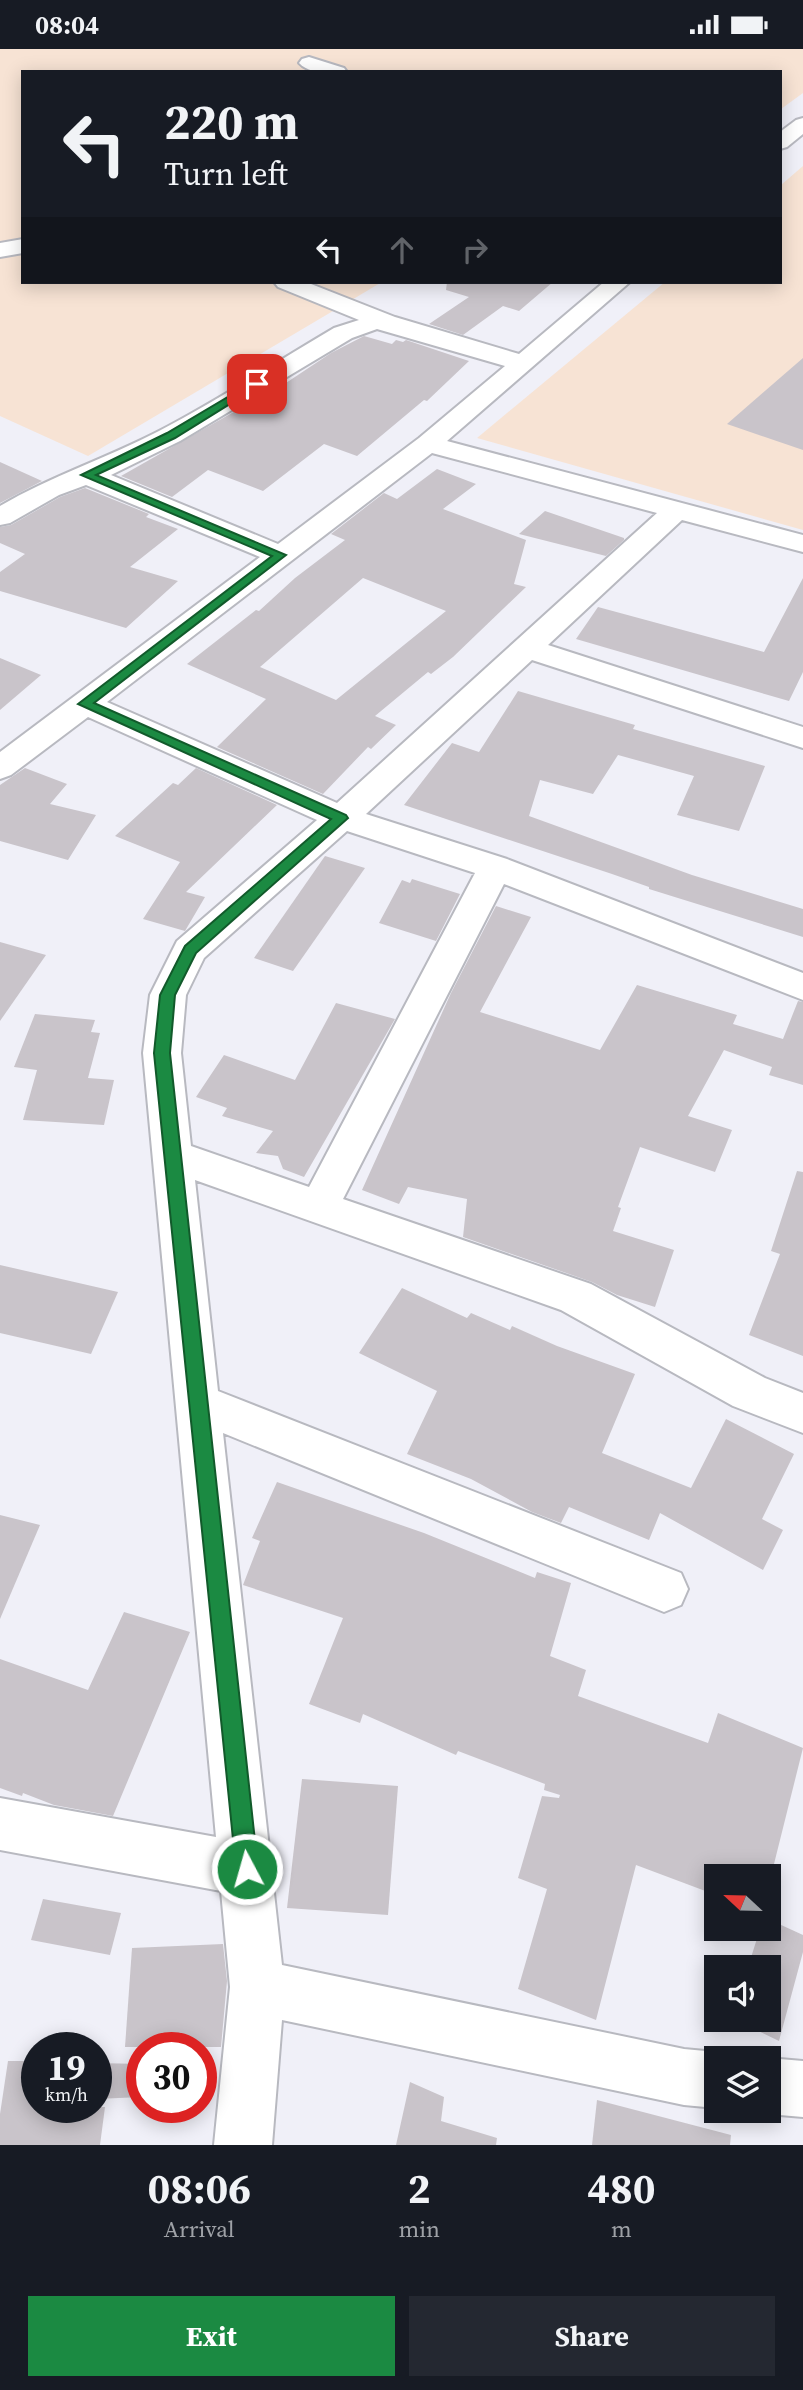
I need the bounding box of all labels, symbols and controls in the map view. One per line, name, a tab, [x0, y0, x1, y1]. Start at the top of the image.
text: 08:04	[35, 7, 99, 43]
text: 220 m	[164, 88, 299, 155]
icon: left	[49, 98, 140, 189]
text: Turn left	[164, 152, 288, 196]
icon: left	[310, 231, 348, 269]
icon: ahead	[383, 231, 421, 269]
icon: right	[456, 231, 494, 269]
pin	[227, 354, 287, 414]
icon: arrive	[238, 365, 276, 403]
position arrow	[210, 1832, 284, 1906]
north arrow	[704, 1864, 780, 1941]
map controls	[704, 1864, 781, 2123]
button: sound	[704, 1955, 781, 2032]
speed limit sign: 30	[126, 2032, 217, 2123]
text: 19	[48, 2044, 85, 2092]
button: layers	[704, 2046, 781, 2123]
text: km/h	[45, 2082, 88, 2107]
text: 08:06	[147, 2159, 251, 2217]
text: 2	[408, 2159, 431, 2217]
text: 480	[587, 2159, 656, 2217]
text: Arrival	[164, 2213, 235, 2245]
text: min	[398, 2213, 440, 2245]
text: m	[611, 2213, 632, 2245]
button: Exit	[28, 2296, 395, 2376]
button: Share	[409, 2296, 775, 2376]

